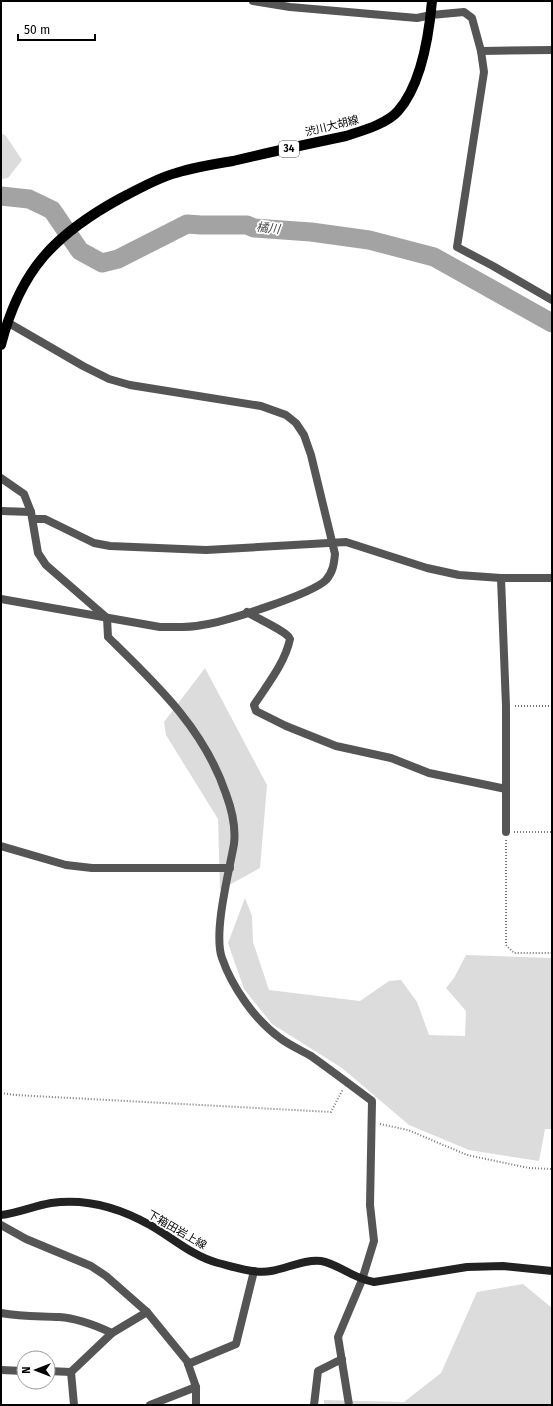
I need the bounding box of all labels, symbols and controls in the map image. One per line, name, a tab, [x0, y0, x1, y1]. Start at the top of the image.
scale bar	[18, 16, 95, 42]
text: 50 m	[24, 23, 50, 37]
street label: 渋川大胡線	[304, 113, 360, 139]
road number: 34	[279, 141, 299, 157]
water label: 橘川	[255, 220, 283, 236]
street label: 下箱田岩上線	[145, 1208, 209, 1252]
north arrow	[16, 1350, 56, 1390]
text: N	[20, 1366, 33, 1374]

